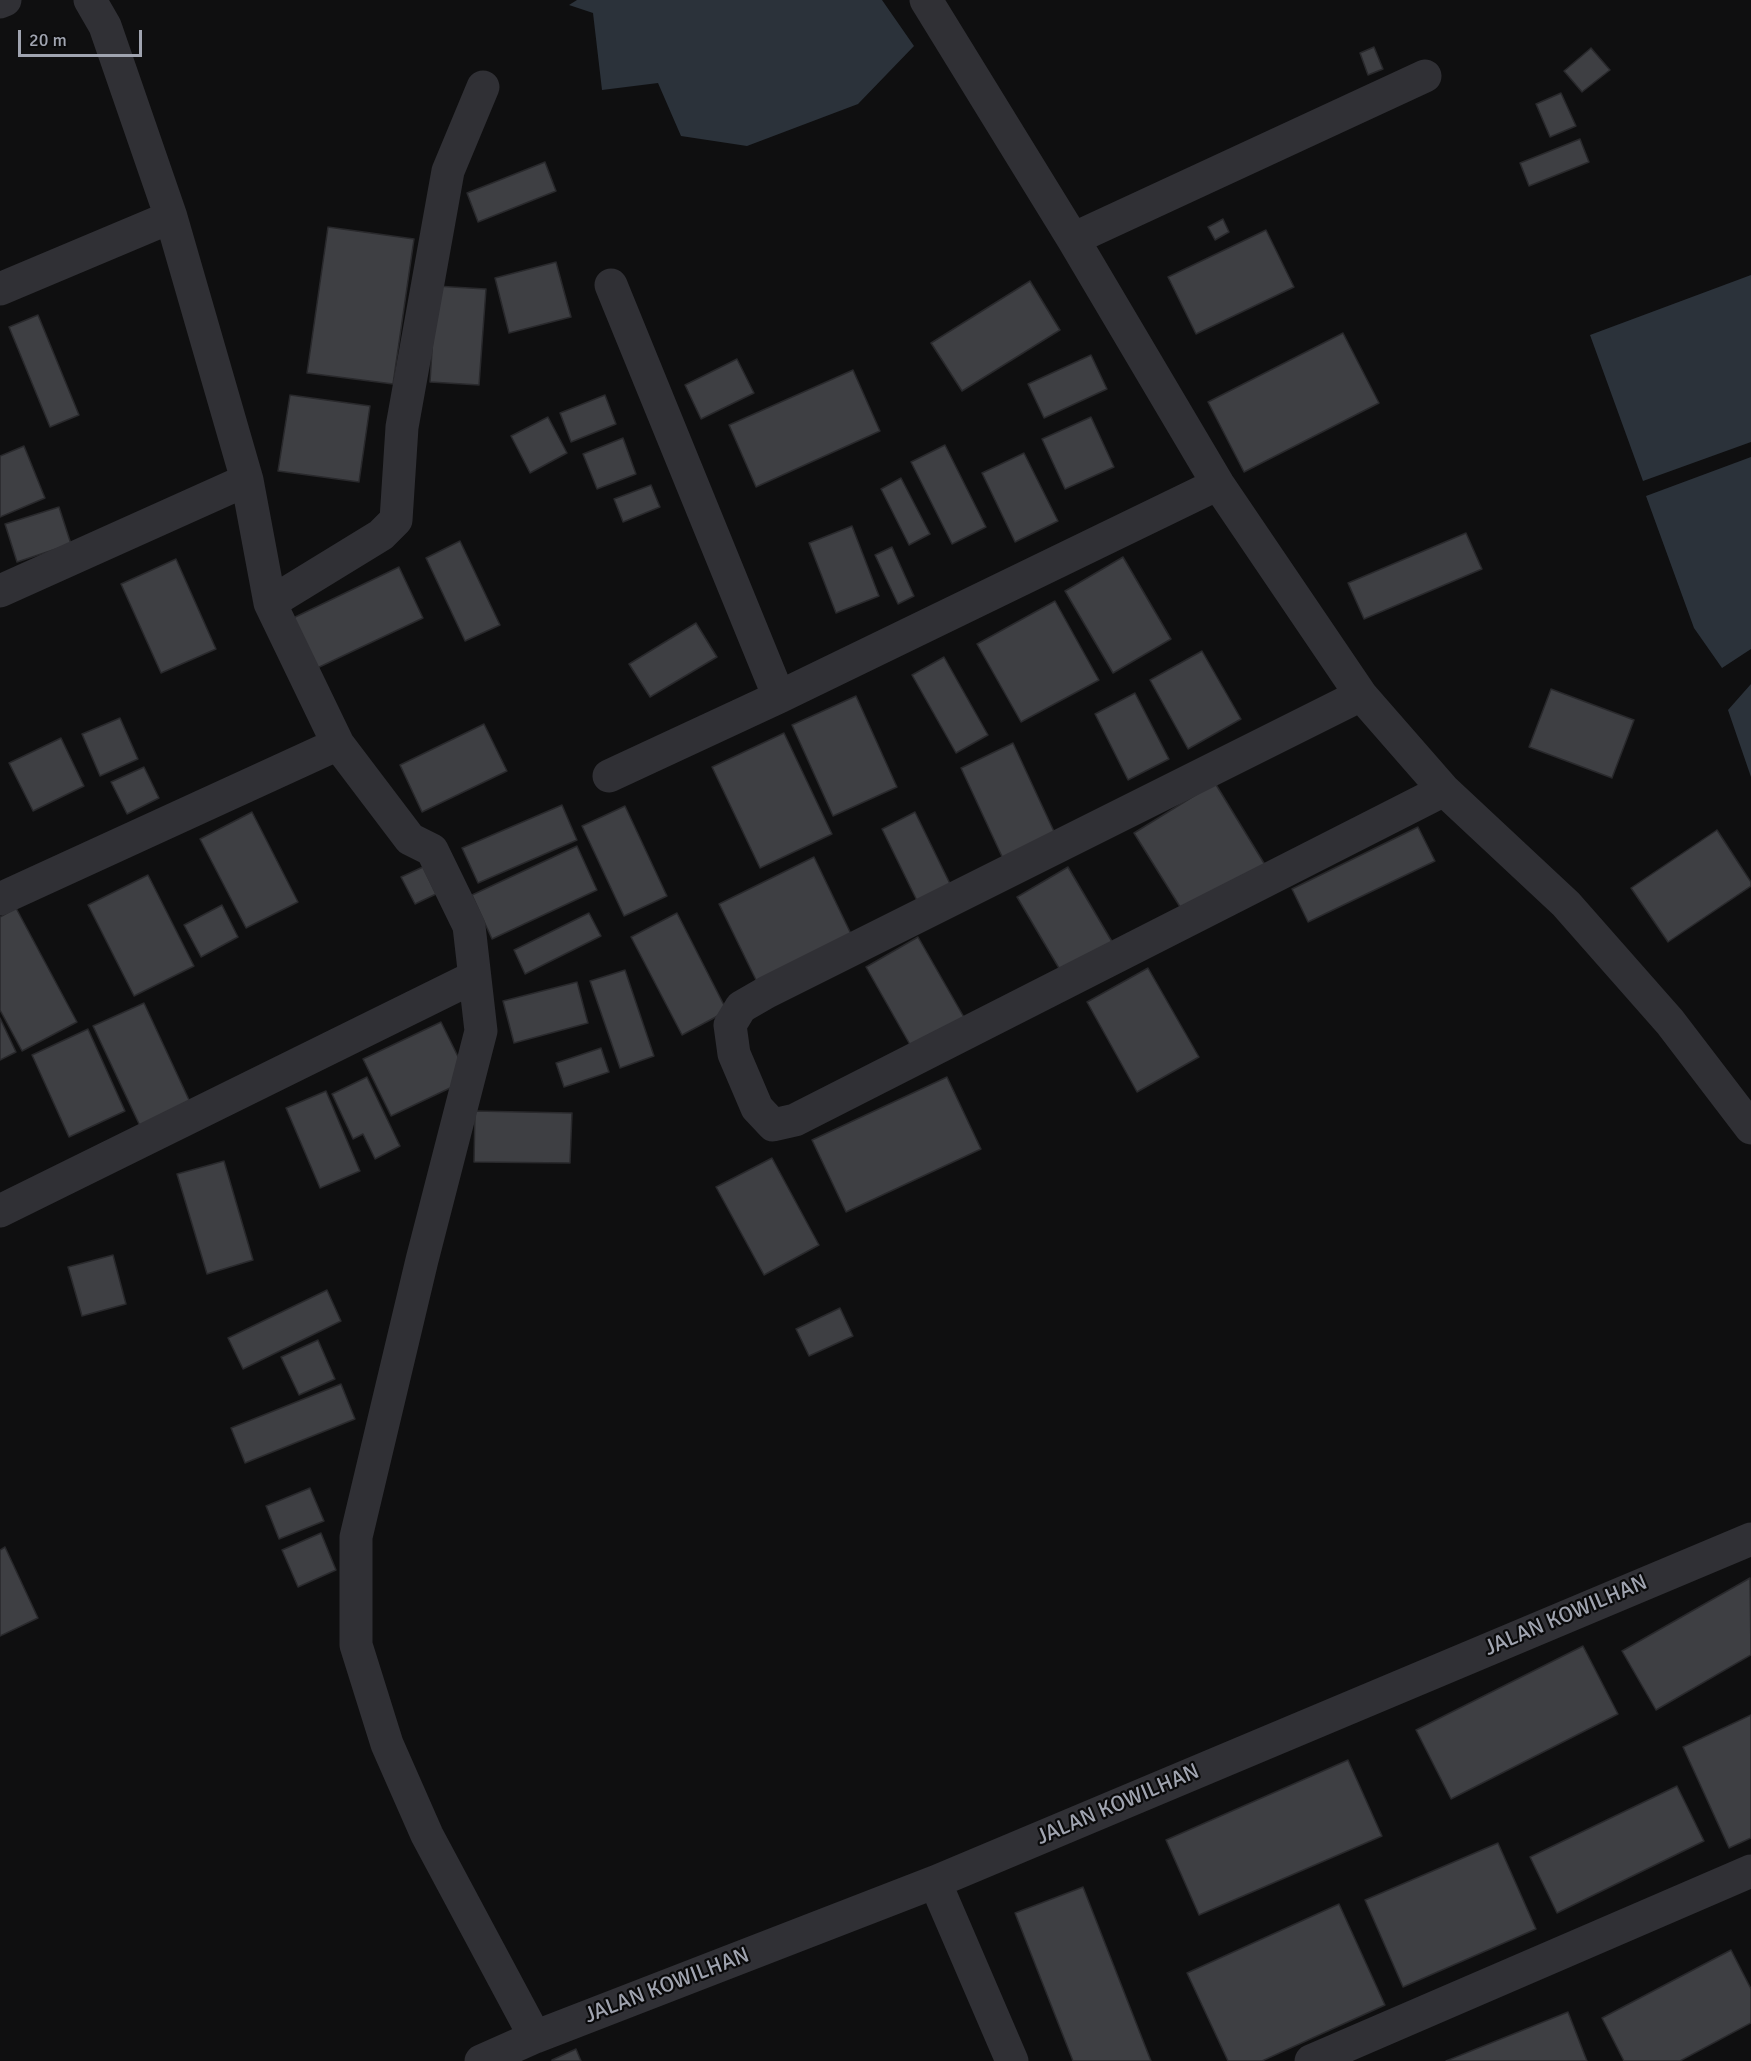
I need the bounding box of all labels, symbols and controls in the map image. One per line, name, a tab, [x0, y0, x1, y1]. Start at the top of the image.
scale bar	[21, 18, 146, 56]
text: 20 m	[29, 29, 67, 51]
street label: JALAN KOWILHAN	[1481, 1570, 1651, 1662]
street label: JALAN KOWILHAN	[1033, 1759, 1203, 1851]
street label: JALAN KOWILHAN	[581, 1942, 753, 2030]

